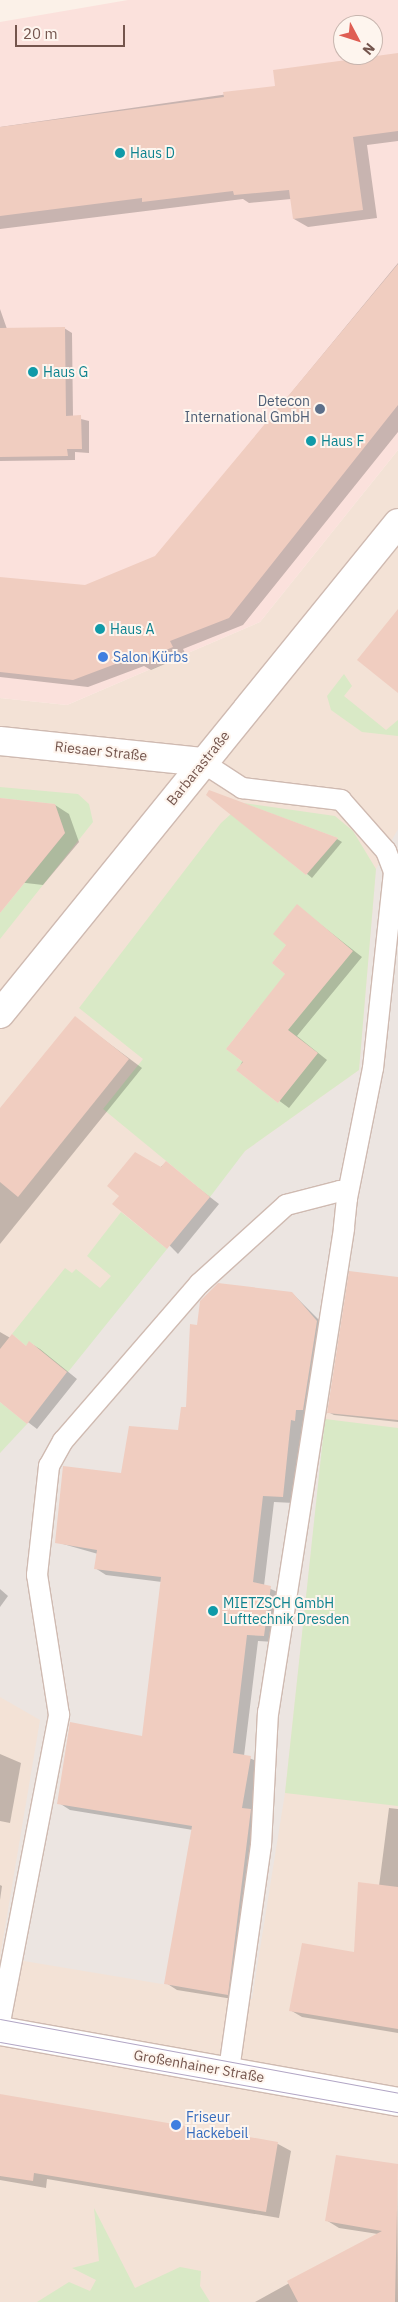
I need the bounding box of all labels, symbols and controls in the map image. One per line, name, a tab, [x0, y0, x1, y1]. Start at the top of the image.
scale bar	[18, 15, 128, 47]
north arrow	[333, 15, 383, 65]
text: 20 m	[23, 24, 58, 43]
text: N	[359, 39, 379, 59]
place label: Haus D	[130, 145, 175, 161]
marker: Haus D	[114, 147, 126, 159]
place label: Haus G	[43, 364, 88, 380]
marker: Haus G	[27, 366, 39, 378]
place label: Detecon International GmbH	[185, 393, 310, 426]
marker: Detecon International GmbH	[314, 403, 326, 415]
place label: Haus F	[321, 433, 364, 449]
marker: Haus F	[305, 435, 317, 447]
place label: Haus A	[110, 621, 154, 637]
marker: Haus A	[94, 623, 106, 635]
place label: Salon Kürbs	[113, 649, 188, 665]
marker: Salon Kürbs	[97, 651, 109, 663]
street label: Barbarastraße	[163, 727, 233, 809]
street label: Riesaer Straße	[54, 738, 148, 764]
place label: MIETZSCH GmbH Lufttechnik Dresden	[223, 1595, 350, 1628]
marker: MIETZSCH GmbH Lufttechnik Dresden	[207, 1605, 219, 1617]
street label: Großenhainer Straße	[132, 2046, 266, 2086]
place label: Friseur Hackebeil	[186, 2109, 248, 2142]
marker: Friseur Hackebeil	[170, 2119, 182, 2131]

